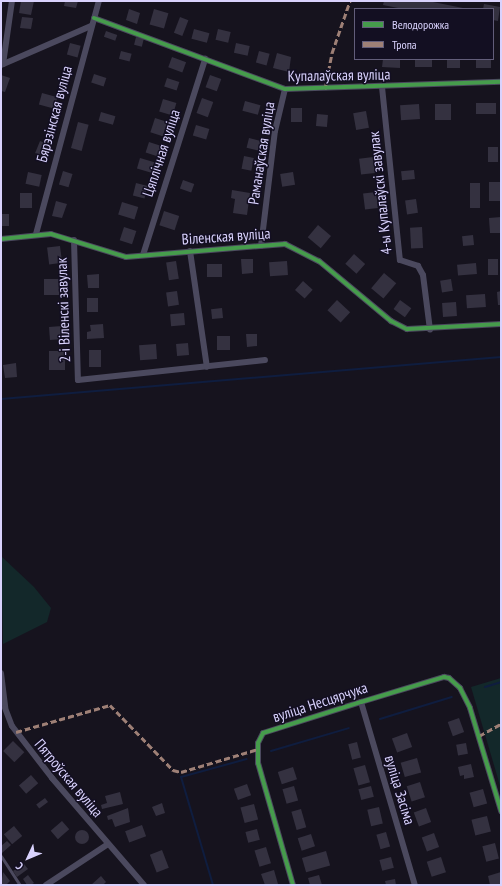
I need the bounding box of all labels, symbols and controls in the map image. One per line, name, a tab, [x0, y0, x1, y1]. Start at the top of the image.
legend	[354, 8, 494, 60]
text: Велодорожка	[392, 17, 449, 32]
text: Тропа	[392, 37, 417, 52]
street label: Бярэзінская вуліца	[32, 64, 76, 164]
street label: Купалаўская вуліца	[288, 65, 390, 85]
street label: Раманаўская вуліца	[244, 100, 278, 206]
street label: Цяплічная вуліца	[138, 107, 184, 199]
street label: 4-ы Купалаўскі завулак	[365, 131, 395, 255]
street label: Віленская вуліца	[181, 224, 271, 248]
street label: 2-і Віленскі завулак	[52, 257, 74, 363]
street label: вуліца Несцярчука	[270, 678, 370, 726]
street label: Пятроўская вуліца	[31, 735, 107, 821]
street label: вуліца Засіма	[381, 753, 419, 827]
north arrow	[8, 838, 48, 878]
text: С	[13, 860, 26, 873]

